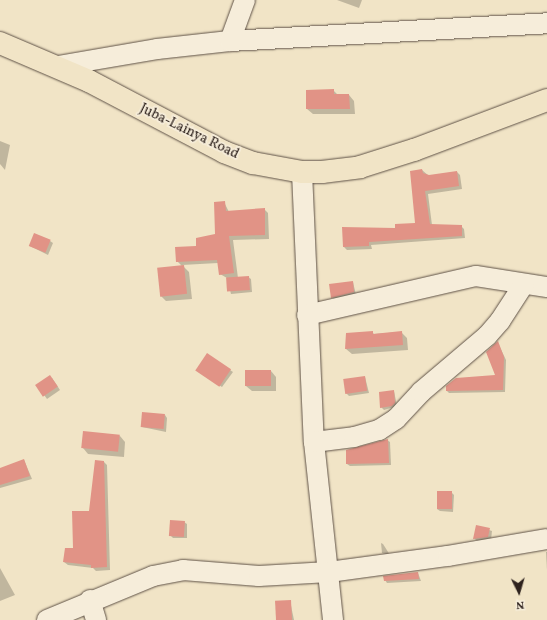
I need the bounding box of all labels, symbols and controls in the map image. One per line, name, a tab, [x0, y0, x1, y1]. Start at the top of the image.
street label: Juba-Lainya Road	[137, 101, 241, 163]
north arrow	[499, 572, 539, 612]
text: N	[515, 597, 525, 612]

